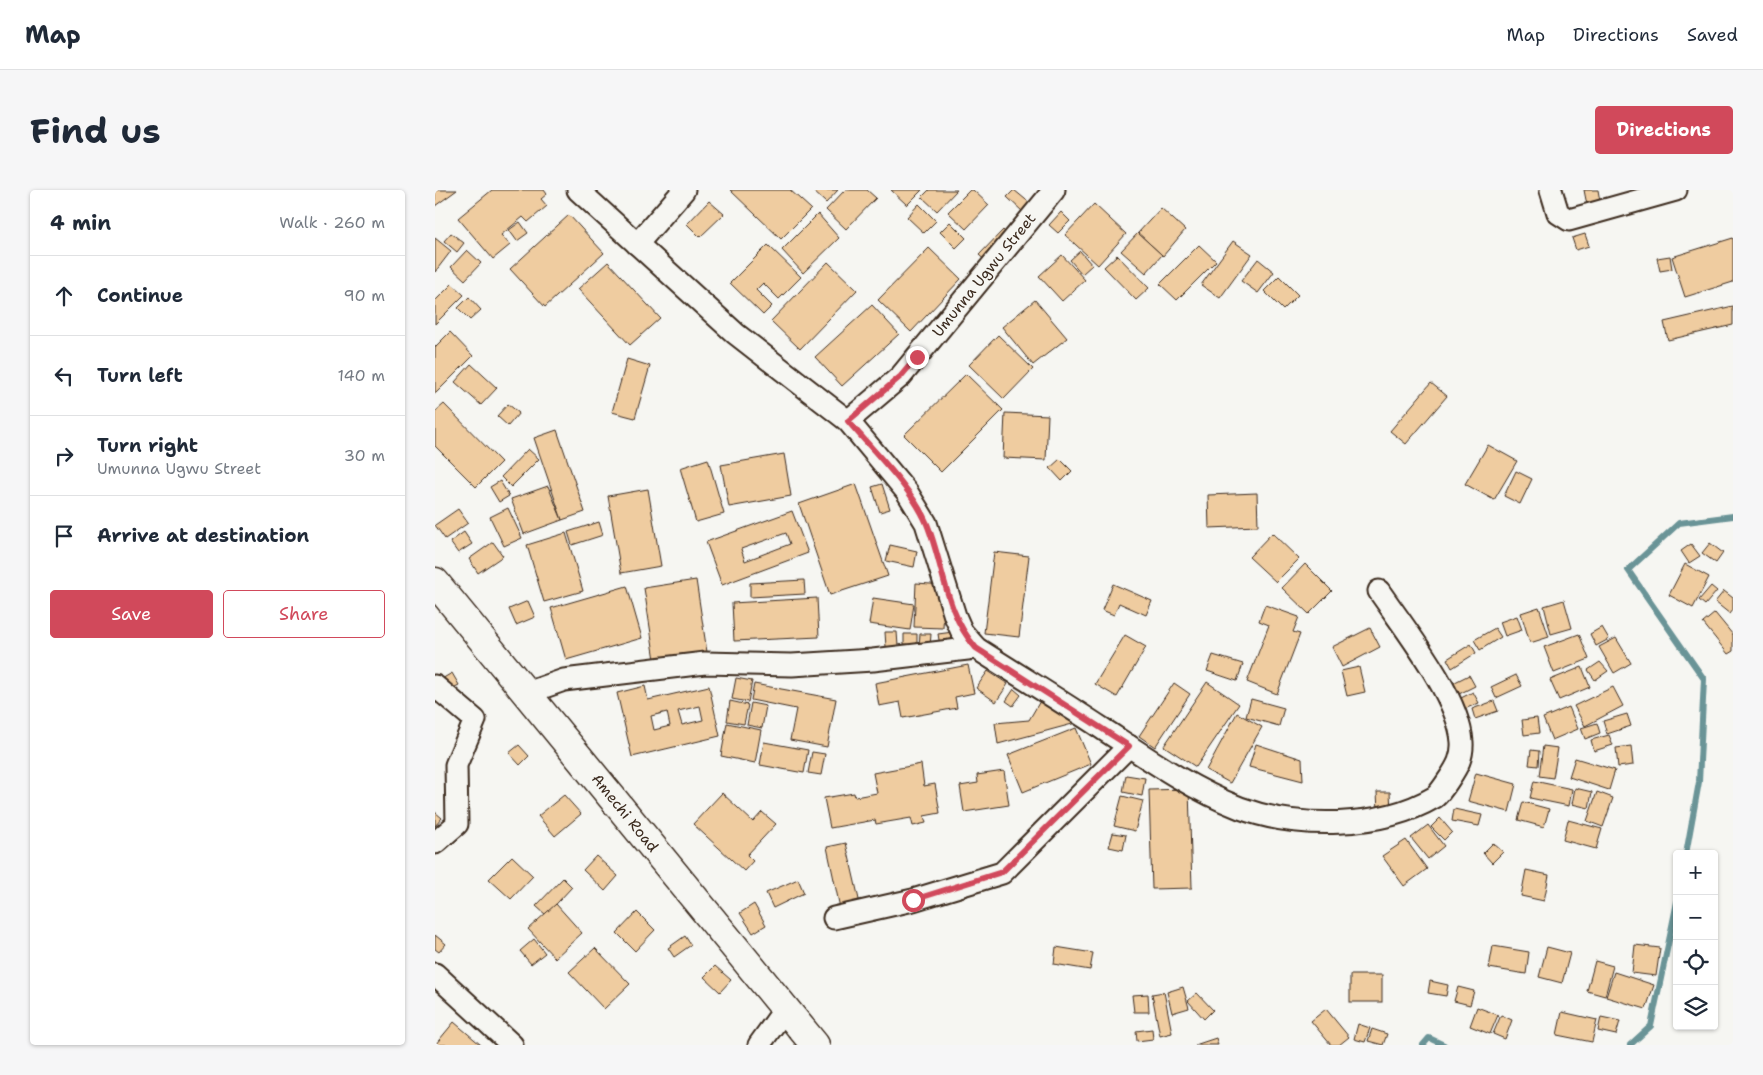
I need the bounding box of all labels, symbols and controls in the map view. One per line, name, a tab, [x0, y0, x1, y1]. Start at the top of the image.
text: Map	[25, 19, 81, 51]
text: Map	[1507, 23, 1545, 47]
text: Directions	[1573, 23, 1659, 47]
text: Saved	[1687, 23, 1738, 47]
button: Directions	[1595, 106, 1733, 154]
text: Find us	[30, 107, 161, 154]
text: 4 min	[50, 209, 111, 237]
street label: Umunna Ugwu Street	[928, 209, 1040, 341]
text: Walk · 260 m	[279, 212, 385, 233]
icon: ahead	[50, 282, 78, 310]
text: Continue	[97, 283, 183, 308]
text: 90 m	[344, 285, 385, 306]
route end	[906, 346, 929, 369]
icon: left	[50, 362, 78, 390]
text: Turn left	[97, 363, 183, 388]
text: 140 m	[338, 365, 385, 386]
text: Turn right	[97, 433, 198, 458]
icon: right	[50, 442, 78, 470]
text: 30 m	[344, 445, 385, 466]
text: Umunna Ugwu Street	[97, 458, 261, 479]
icon: arrive	[50, 522, 78, 550]
text: Arrive at destination	[97, 523, 309, 548]
button: Save	[50, 590, 213, 638]
button: Share	[223, 590, 385, 638]
street label: Amechi Road	[587, 770, 663, 857]
map controls	[1673, 850, 1718, 1030]
button: +	[1673, 850, 1718, 895]
route start	[902, 889, 925, 912]
button: −	[1673, 895, 1718, 940]
button: locate	[1673, 940, 1718, 985]
button: layers	[1673, 985, 1718, 1030]

